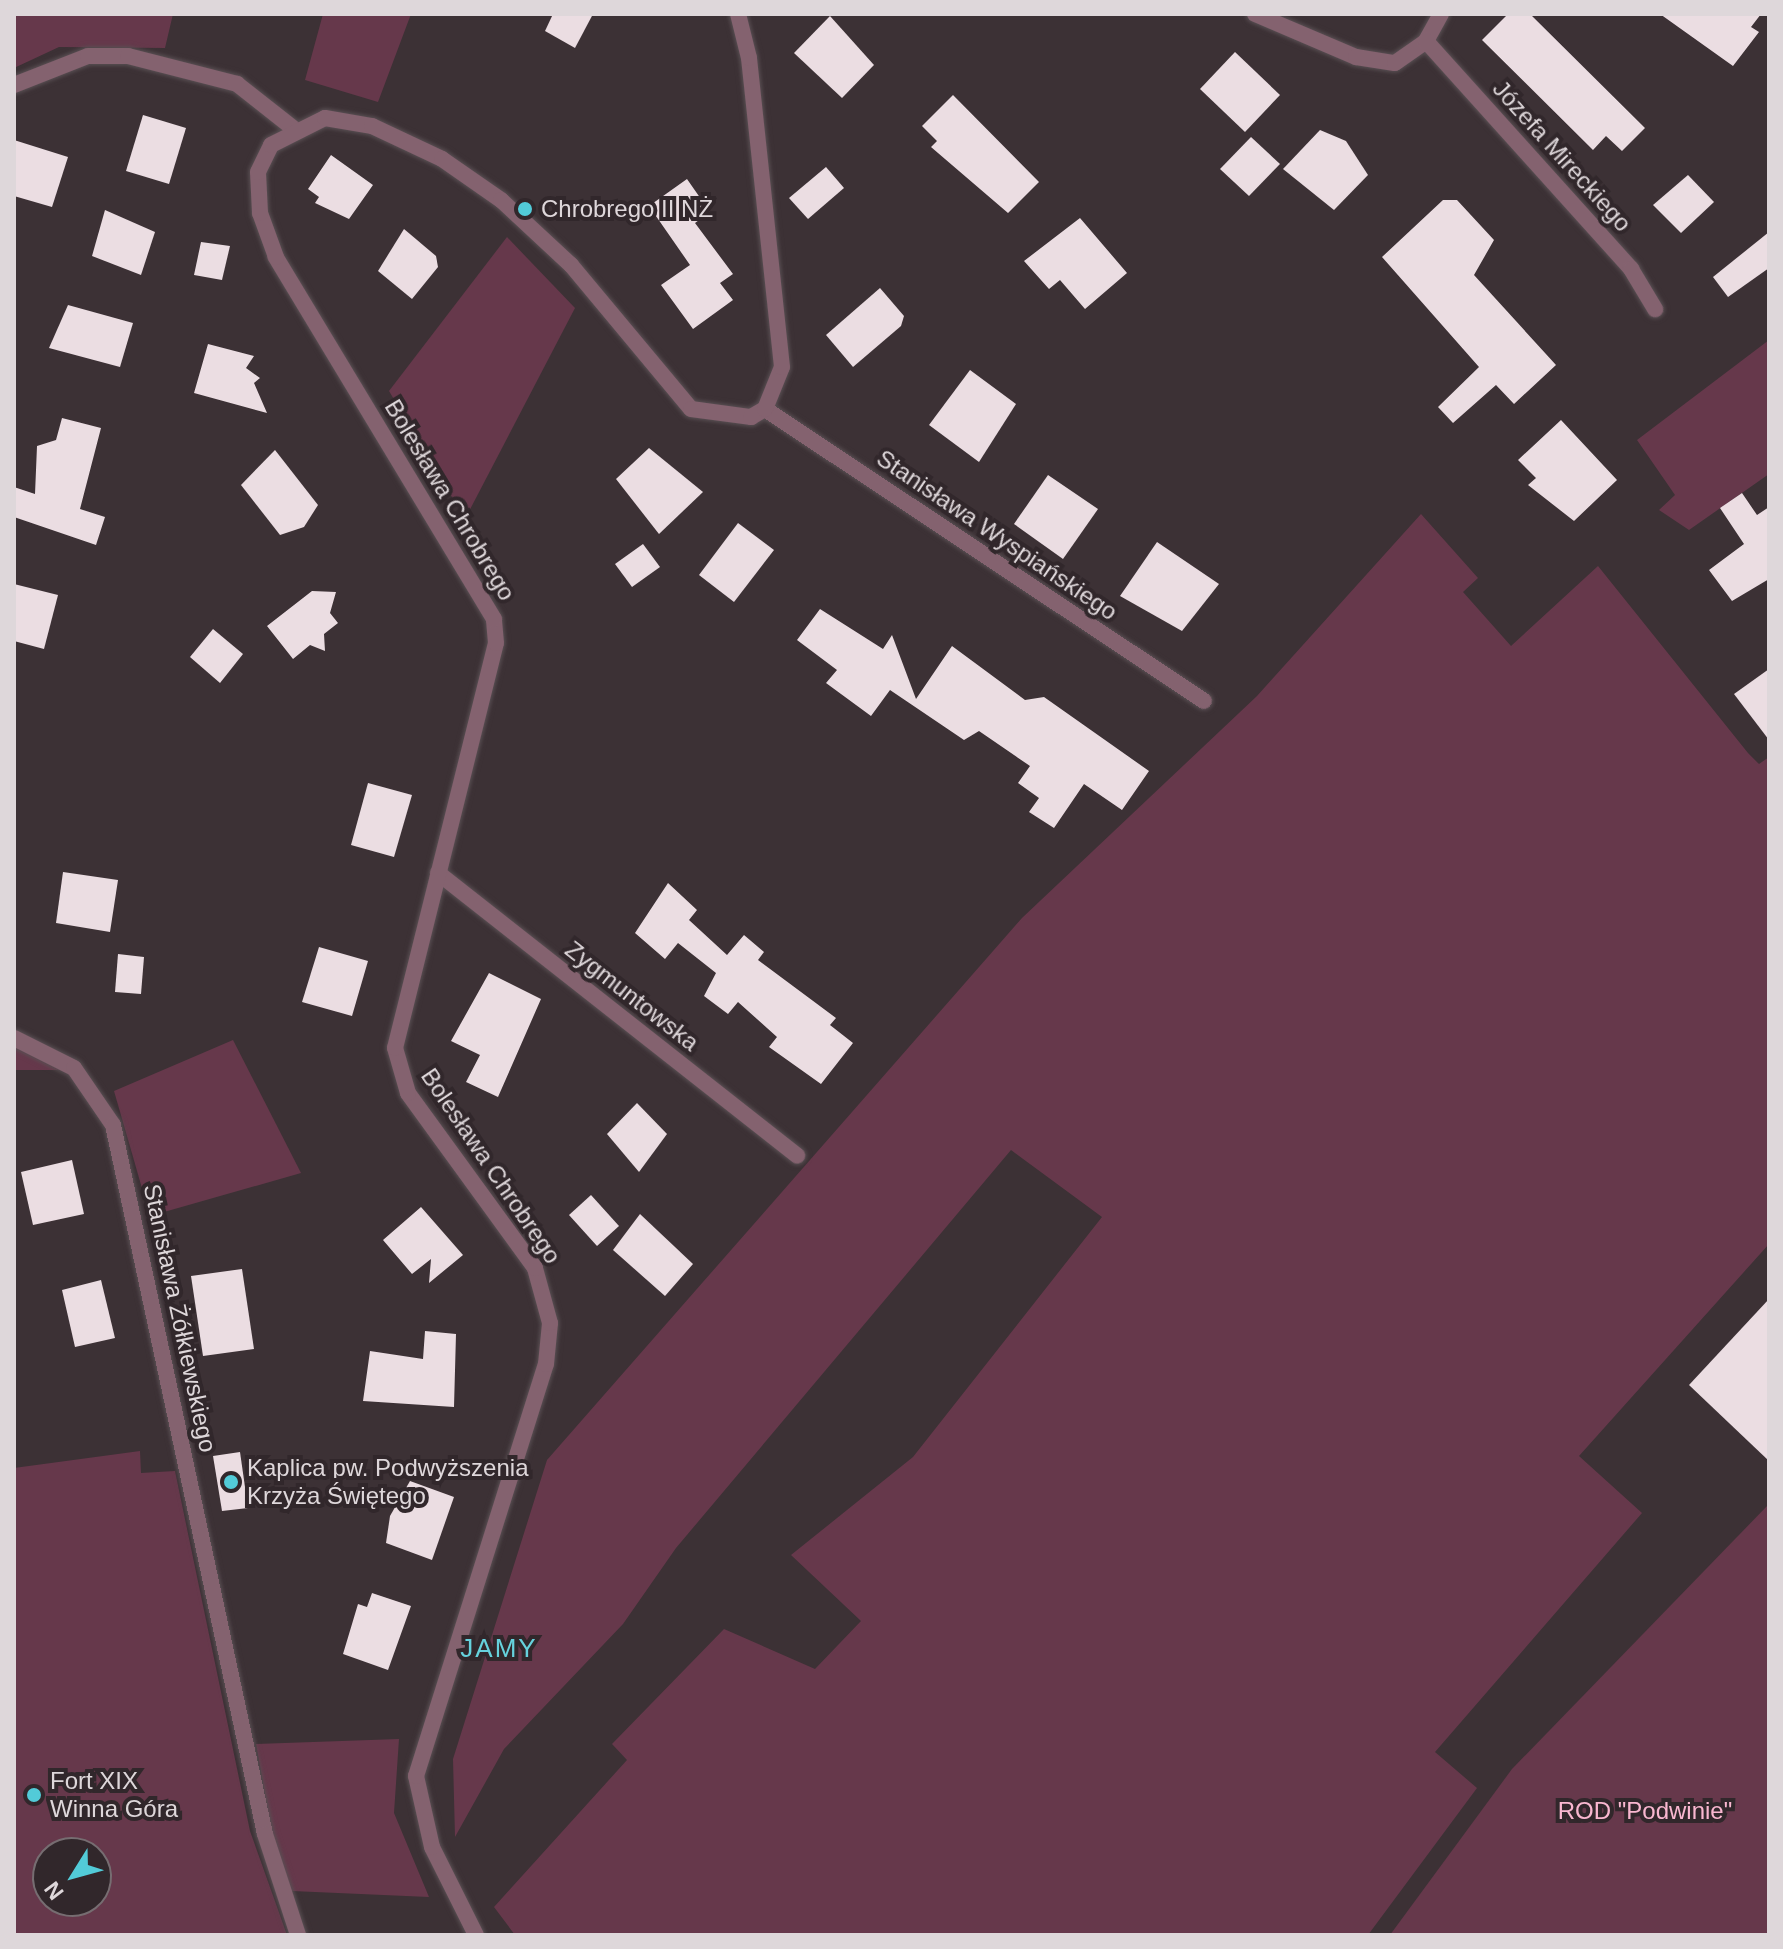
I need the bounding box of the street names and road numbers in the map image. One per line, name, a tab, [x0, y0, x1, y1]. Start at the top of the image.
street label: Józefa Mireckiego	[1487, 74, 1637, 238]
street label: Bolesława Chrobrego	[379, 394, 521, 606]
street label: Stanisława Wyspiańskiego	[871, 444, 1123, 626]
street label: Zygmuntowska	[560, 935, 704, 1057]
street label: Bolesława Chrobrego	[415, 1063, 567, 1269]
street label: Stanisława Żółkiewskiego	[137, 1181, 223, 1455]

